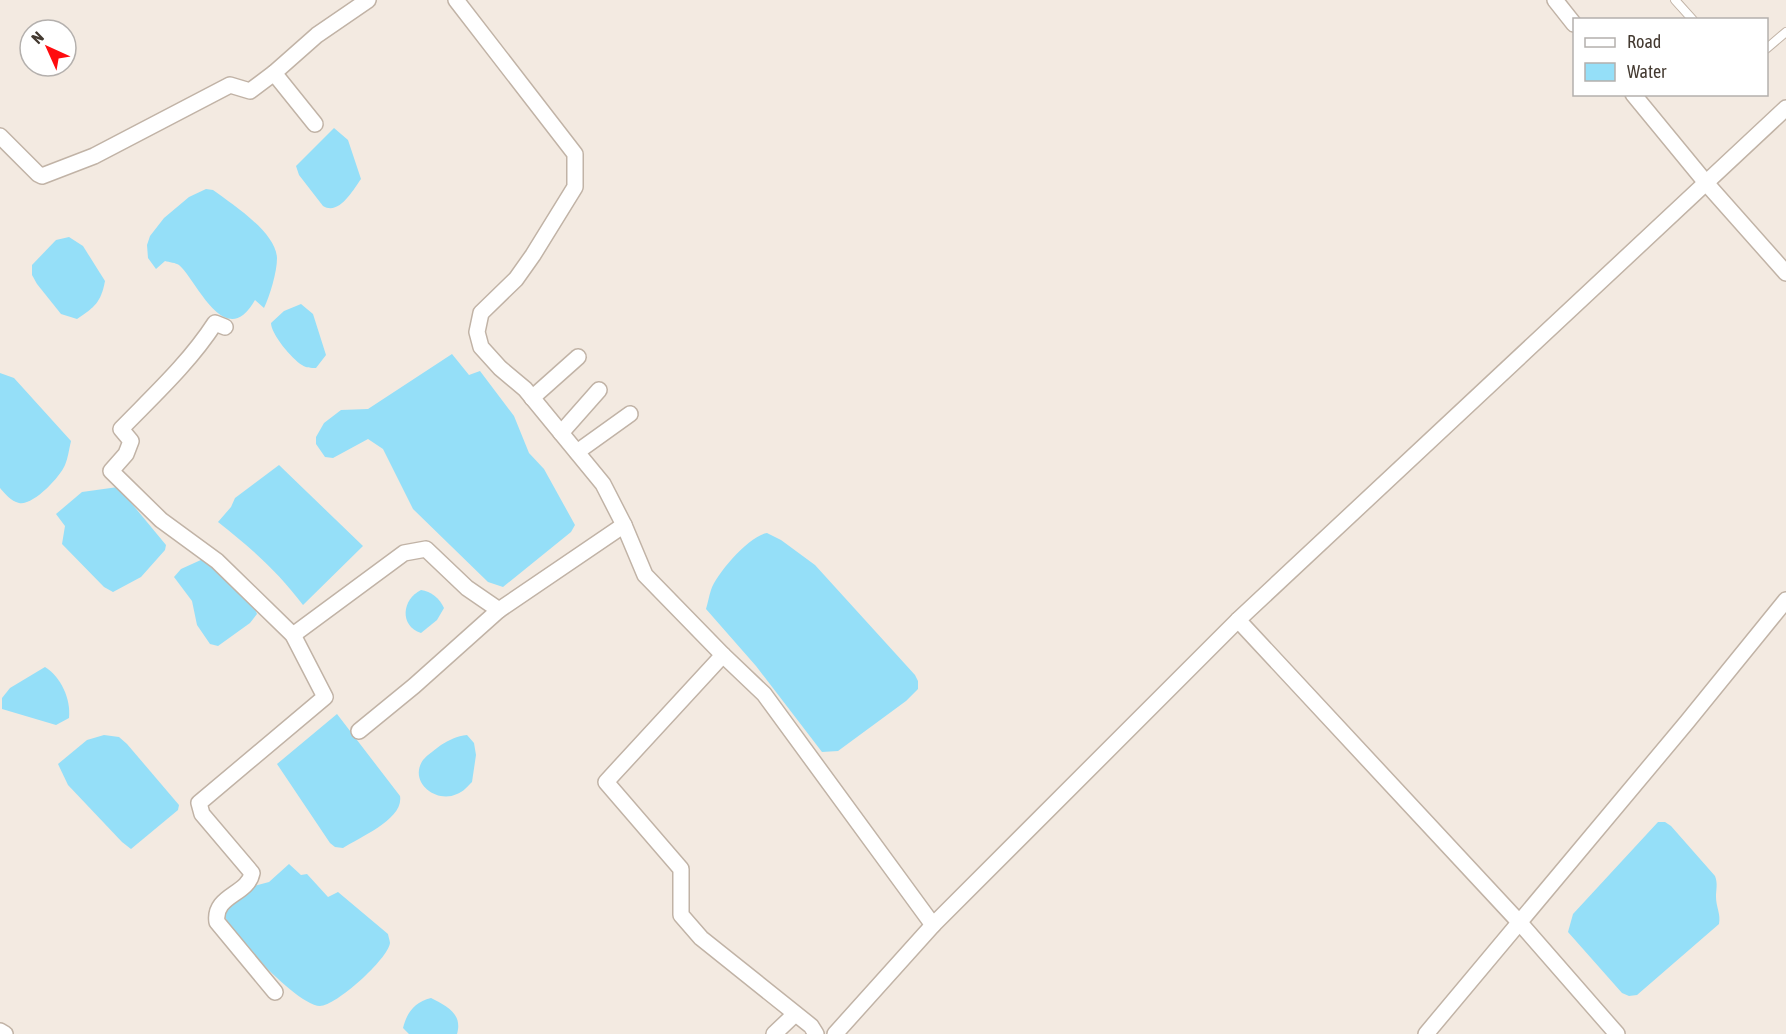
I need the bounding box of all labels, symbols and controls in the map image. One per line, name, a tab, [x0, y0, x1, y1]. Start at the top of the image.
north arrow	[18, 18, 78, 78]
legend	[1573, 18, 1768, 96]
text: N	[28, 28, 47, 47]
text: Road	[1627, 31, 1661, 52]
text: Water	[1627, 61, 1667, 82]

